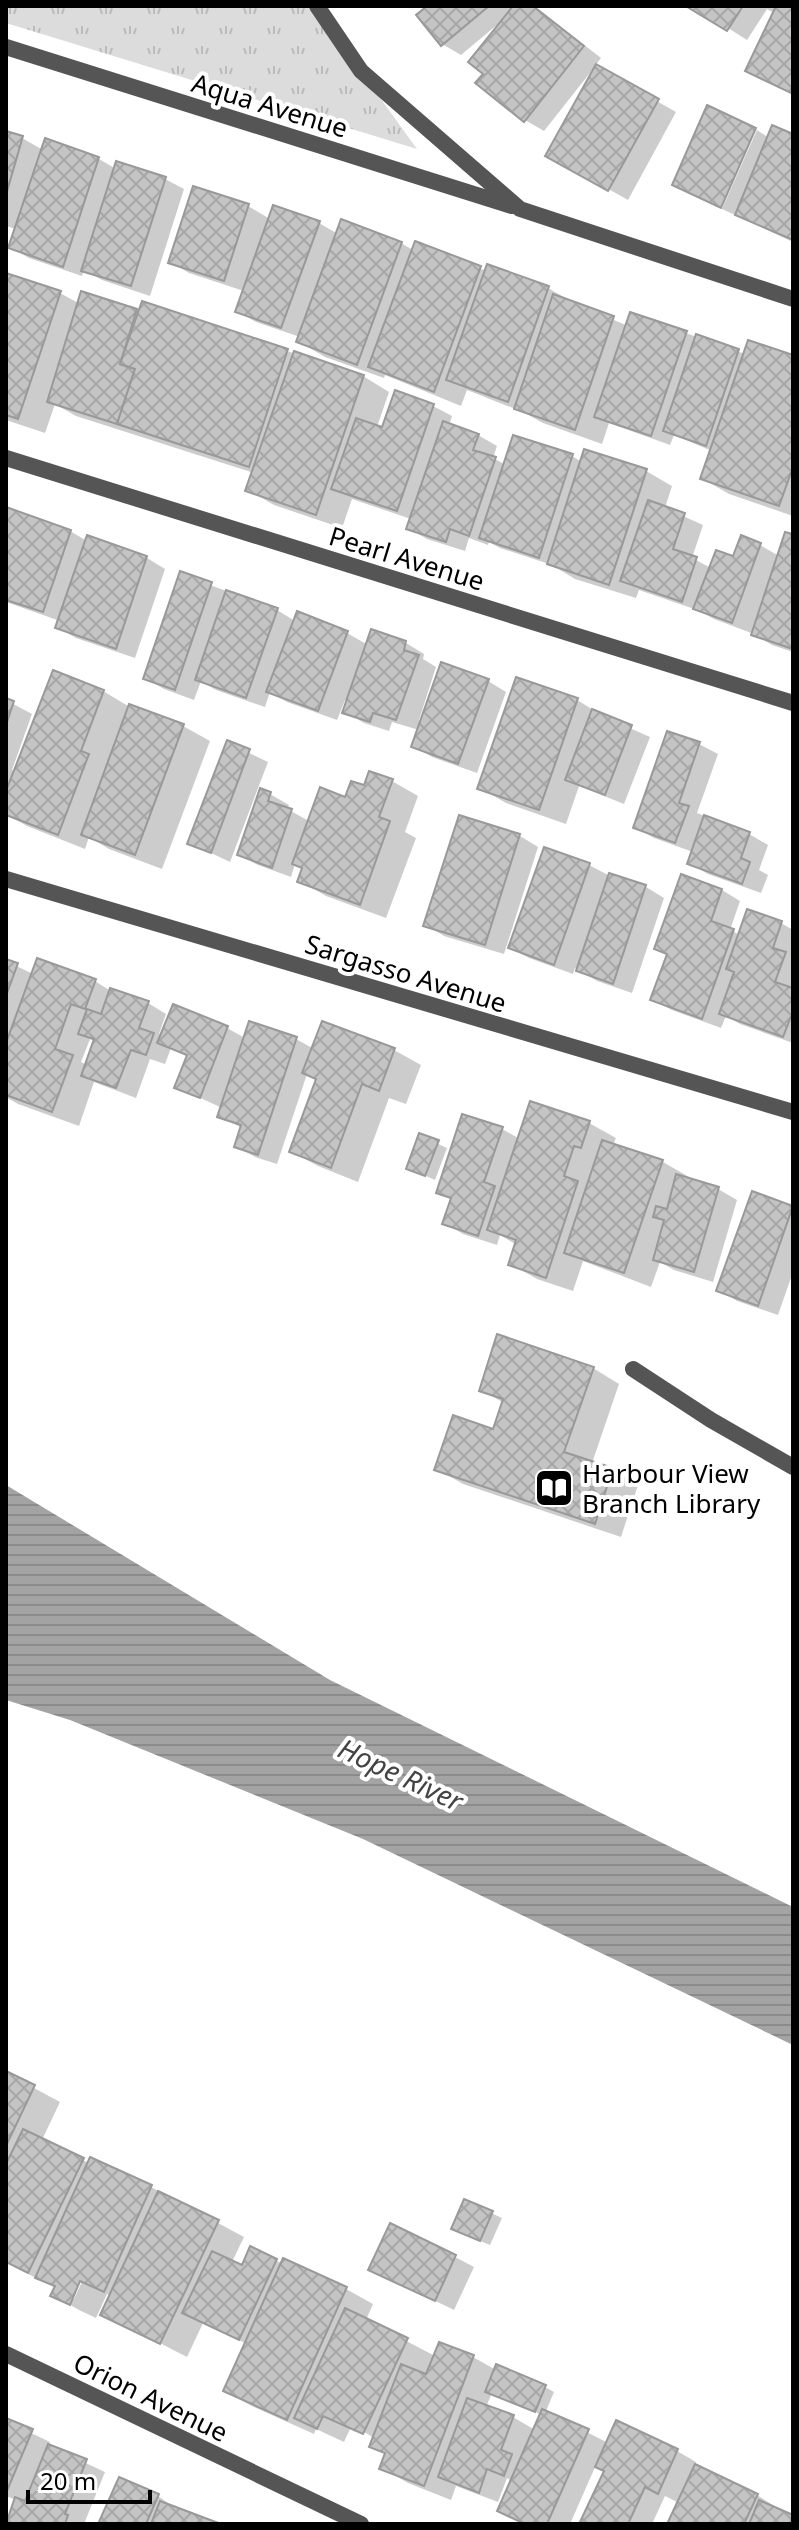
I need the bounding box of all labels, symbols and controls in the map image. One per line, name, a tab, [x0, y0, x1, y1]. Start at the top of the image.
street label: Aqua Avenue	[188, 64, 352, 146]
street label: Pearl Avenue	[325, 517, 489, 599]
street label: Sargasso Avenue	[301, 925, 511, 1021]
place label: Harbour View Branch Library	[582, 1455, 761, 1521]
library icon: Harbour View Branch Library	[533, 1467, 575, 1509]
water label: Hope River	[332, 1729, 471, 1820]
street label: Orion Avenue	[68, 2344, 234, 2450]
scale bar	[28, 2454, 150, 2504]
text: 20 m	[40, 2464, 96, 2497]

